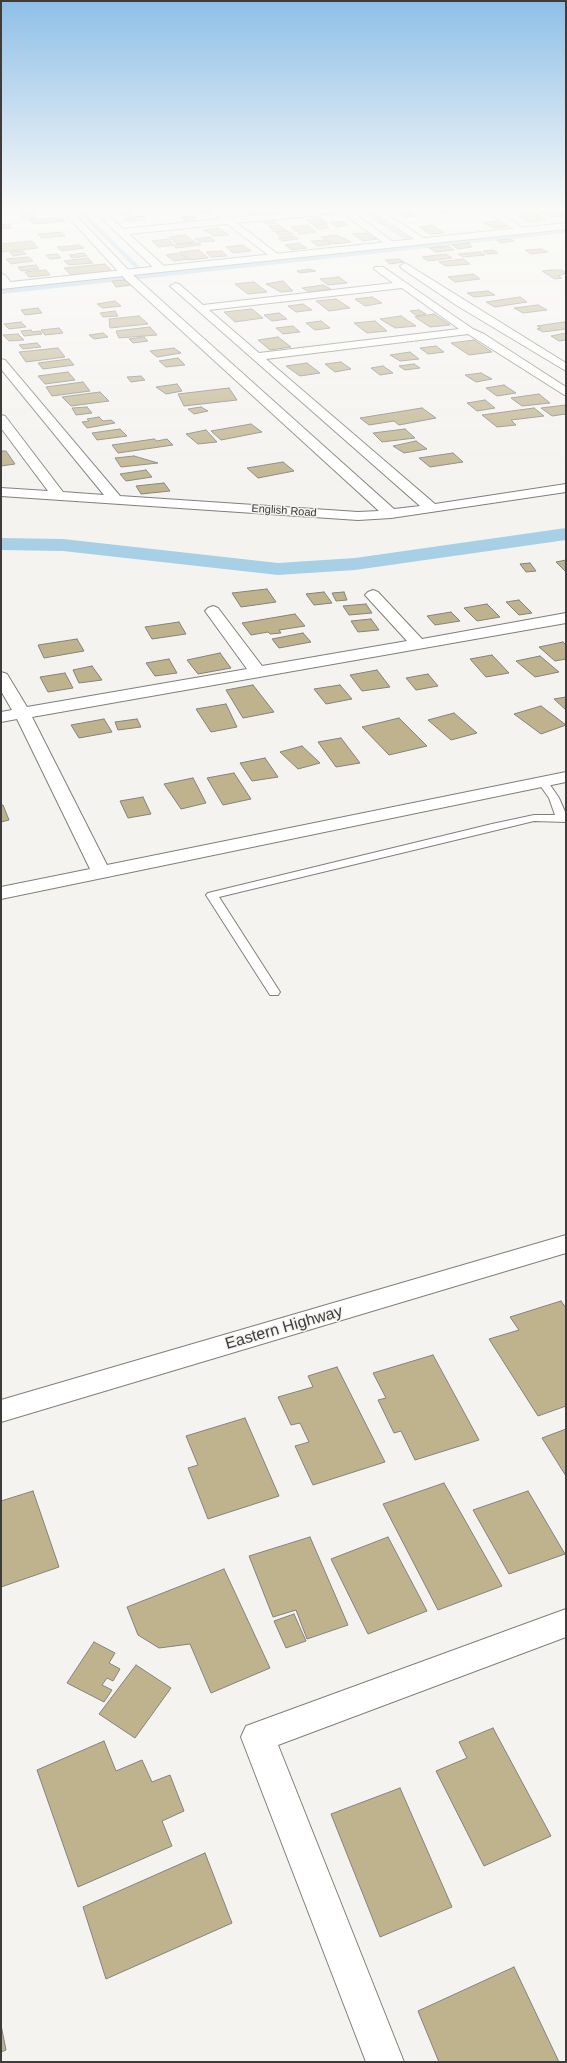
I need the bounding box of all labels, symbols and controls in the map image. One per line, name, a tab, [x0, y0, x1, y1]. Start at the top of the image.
street label: English Road	[251, 502, 317, 520]
street label: Eastern Highway	[223, 1302, 345, 1354]

